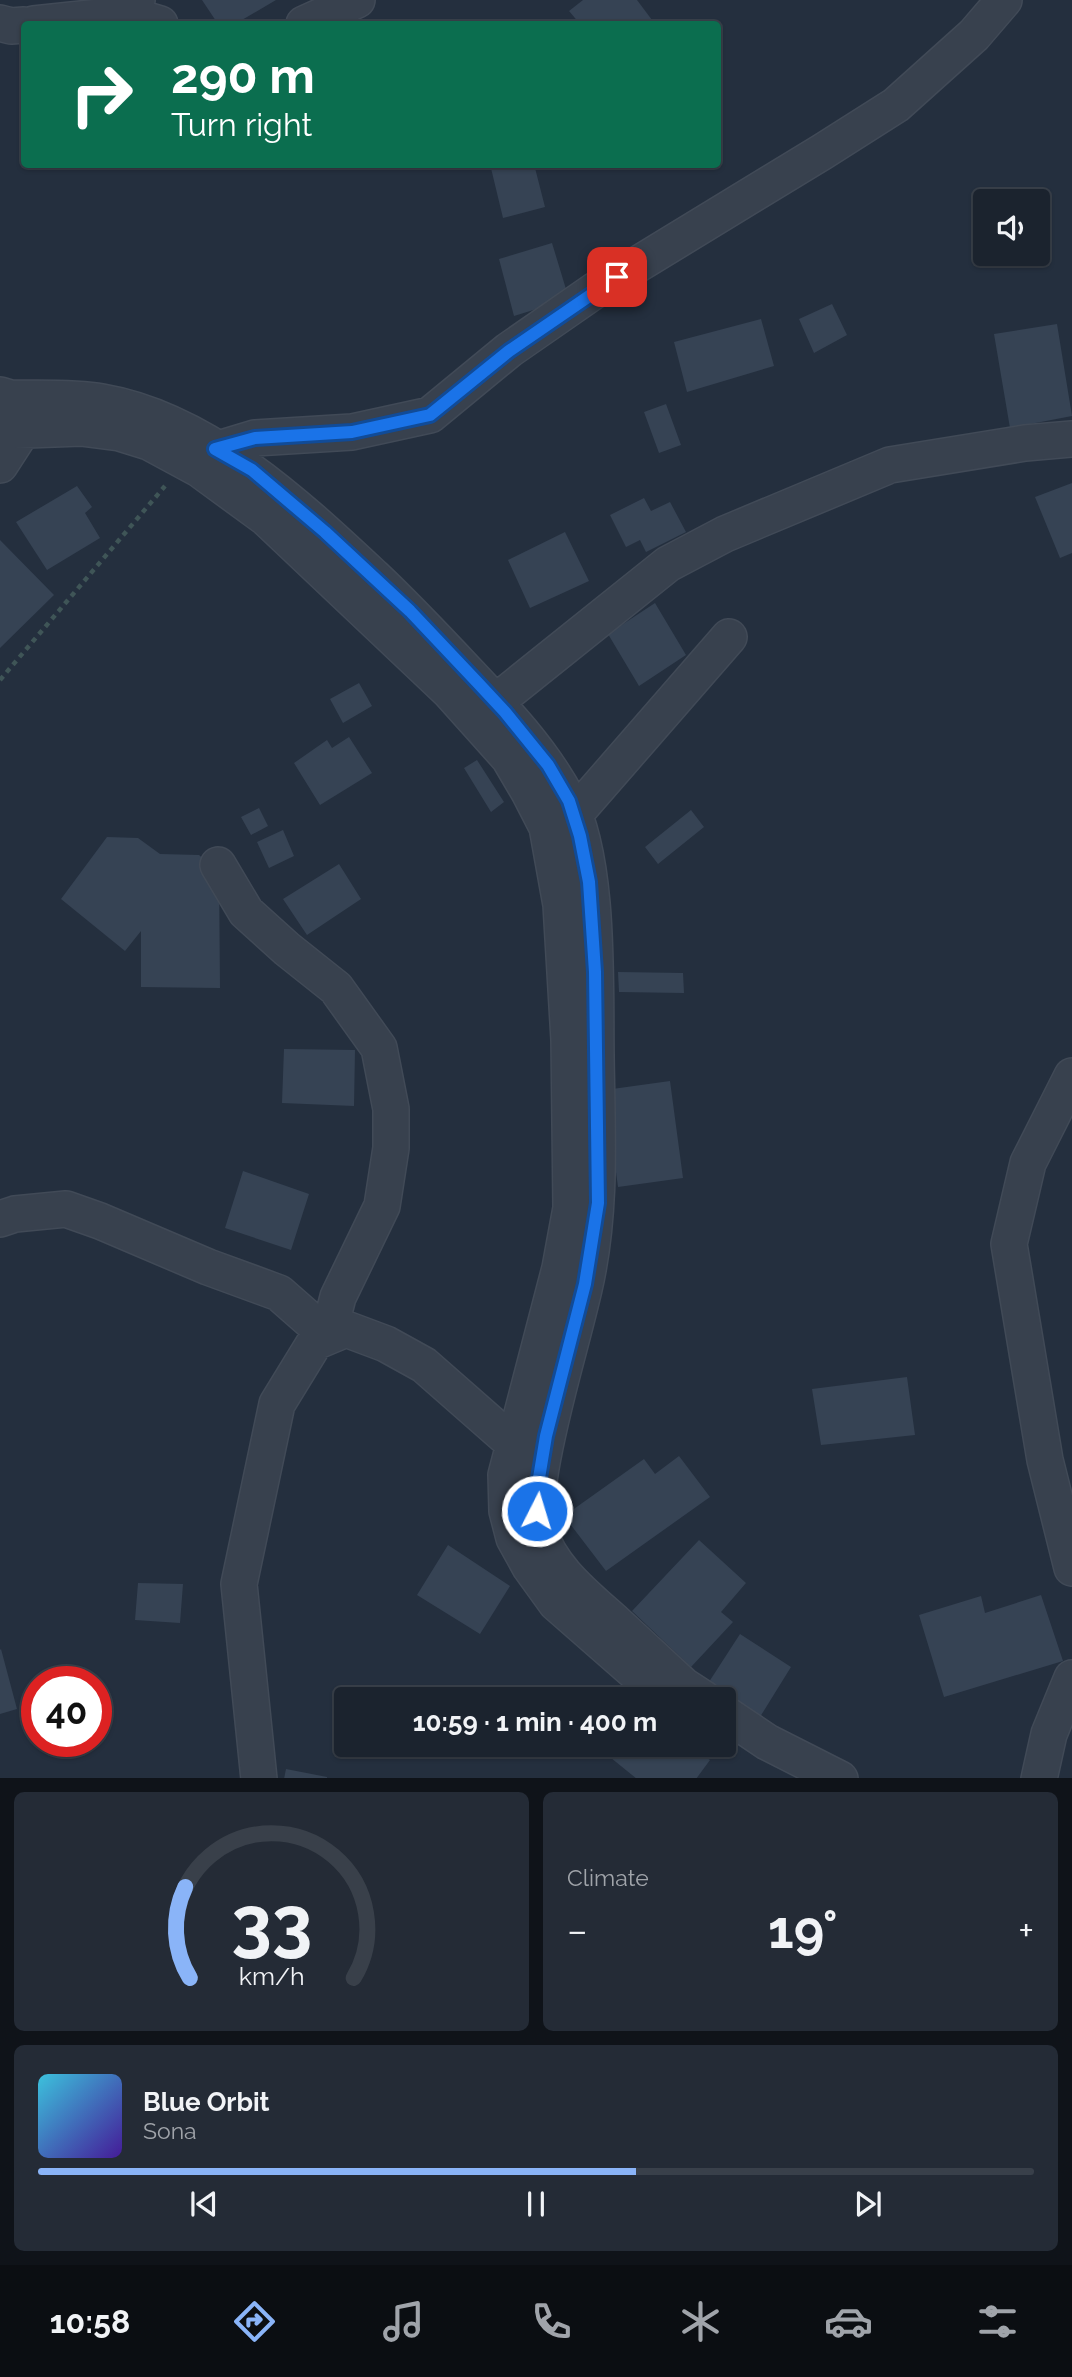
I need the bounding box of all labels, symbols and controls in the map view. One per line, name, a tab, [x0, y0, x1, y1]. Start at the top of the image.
text: 290 m	[171, 47, 315, 104]
icon: right	[56, 49, 147, 140]
text: Turn right	[171, 106, 312, 143]
map controls	[973, 189, 1050, 266]
button: sound	[973, 189, 1050, 266]
pin	[587, 247, 647, 307]
icon: arrive	[598, 258, 636, 296]
position arrow	[500, 1474, 574, 1548]
speed limit sign: 40	[21, 1666, 112, 1757]
text: 10:59 · 1 min · 400 m	[413, 1707, 657, 1737]
text: Climate	[567, 1864, 649, 1891]
text: 33	[231, 1880, 312, 1965]
text: 19°	[768, 1899, 838, 1960]
text: −	[567, 1908, 587, 1953]
text: +	[1018, 1908, 1034, 1953]
text: km/h	[239, 1960, 304, 1990]
text: Blue Orbit	[143, 2087, 270, 2117]
text: Sona	[143, 2117, 197, 2144]
icon: previous	[185, 2185, 223, 2223]
icon: pause	[517, 2185, 555, 2223]
icon: next	[849, 2185, 887, 2223]
icon: directions	[230, 2297, 279, 2346]
icon: music	[379, 2297, 428, 2346]
icon: phone	[527, 2297, 576, 2346]
icon: climate	[676, 2297, 725, 2346]
icon: car	[824, 2297, 873, 2346]
icon: filters	[973, 2297, 1022, 2346]
text: 10:58	[50, 2303, 130, 2340]

